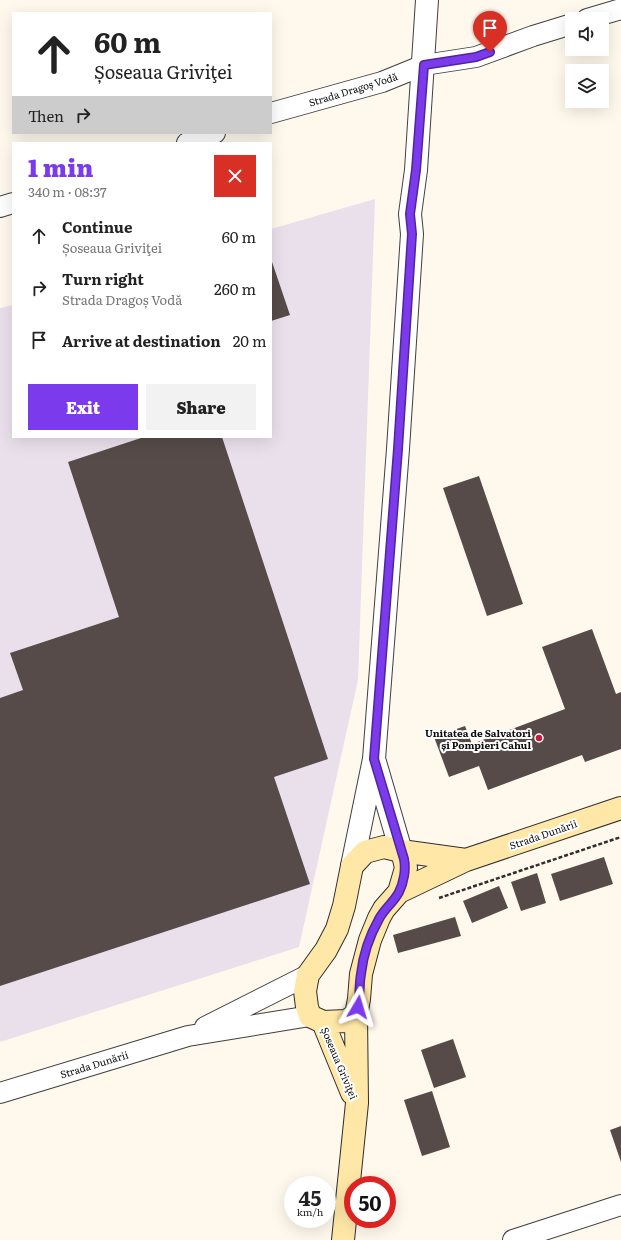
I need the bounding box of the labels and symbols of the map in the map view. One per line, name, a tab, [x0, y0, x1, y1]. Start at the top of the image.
pin	[473, 11, 507, 52]
street label: Strada Dragoș Vodă	[307, 68, 400, 110]
place label: Unitatea de Salvatori și Pompieri Cahul	[425, 725, 531, 752]
marker: Unitatea de Salvatori și Pompieri Cahul	[534, 733, 544, 743]
street label: Strada Dunării	[507, 815, 579, 853]
position arrow	[337, 986, 379, 1028]
street label: Șoseaua Griviţei	[318, 1025, 362, 1102]
street label: Strada Dunării	[58, 1046, 131, 1081]
speed limit sign: 50	[344, 1176, 396, 1228]

